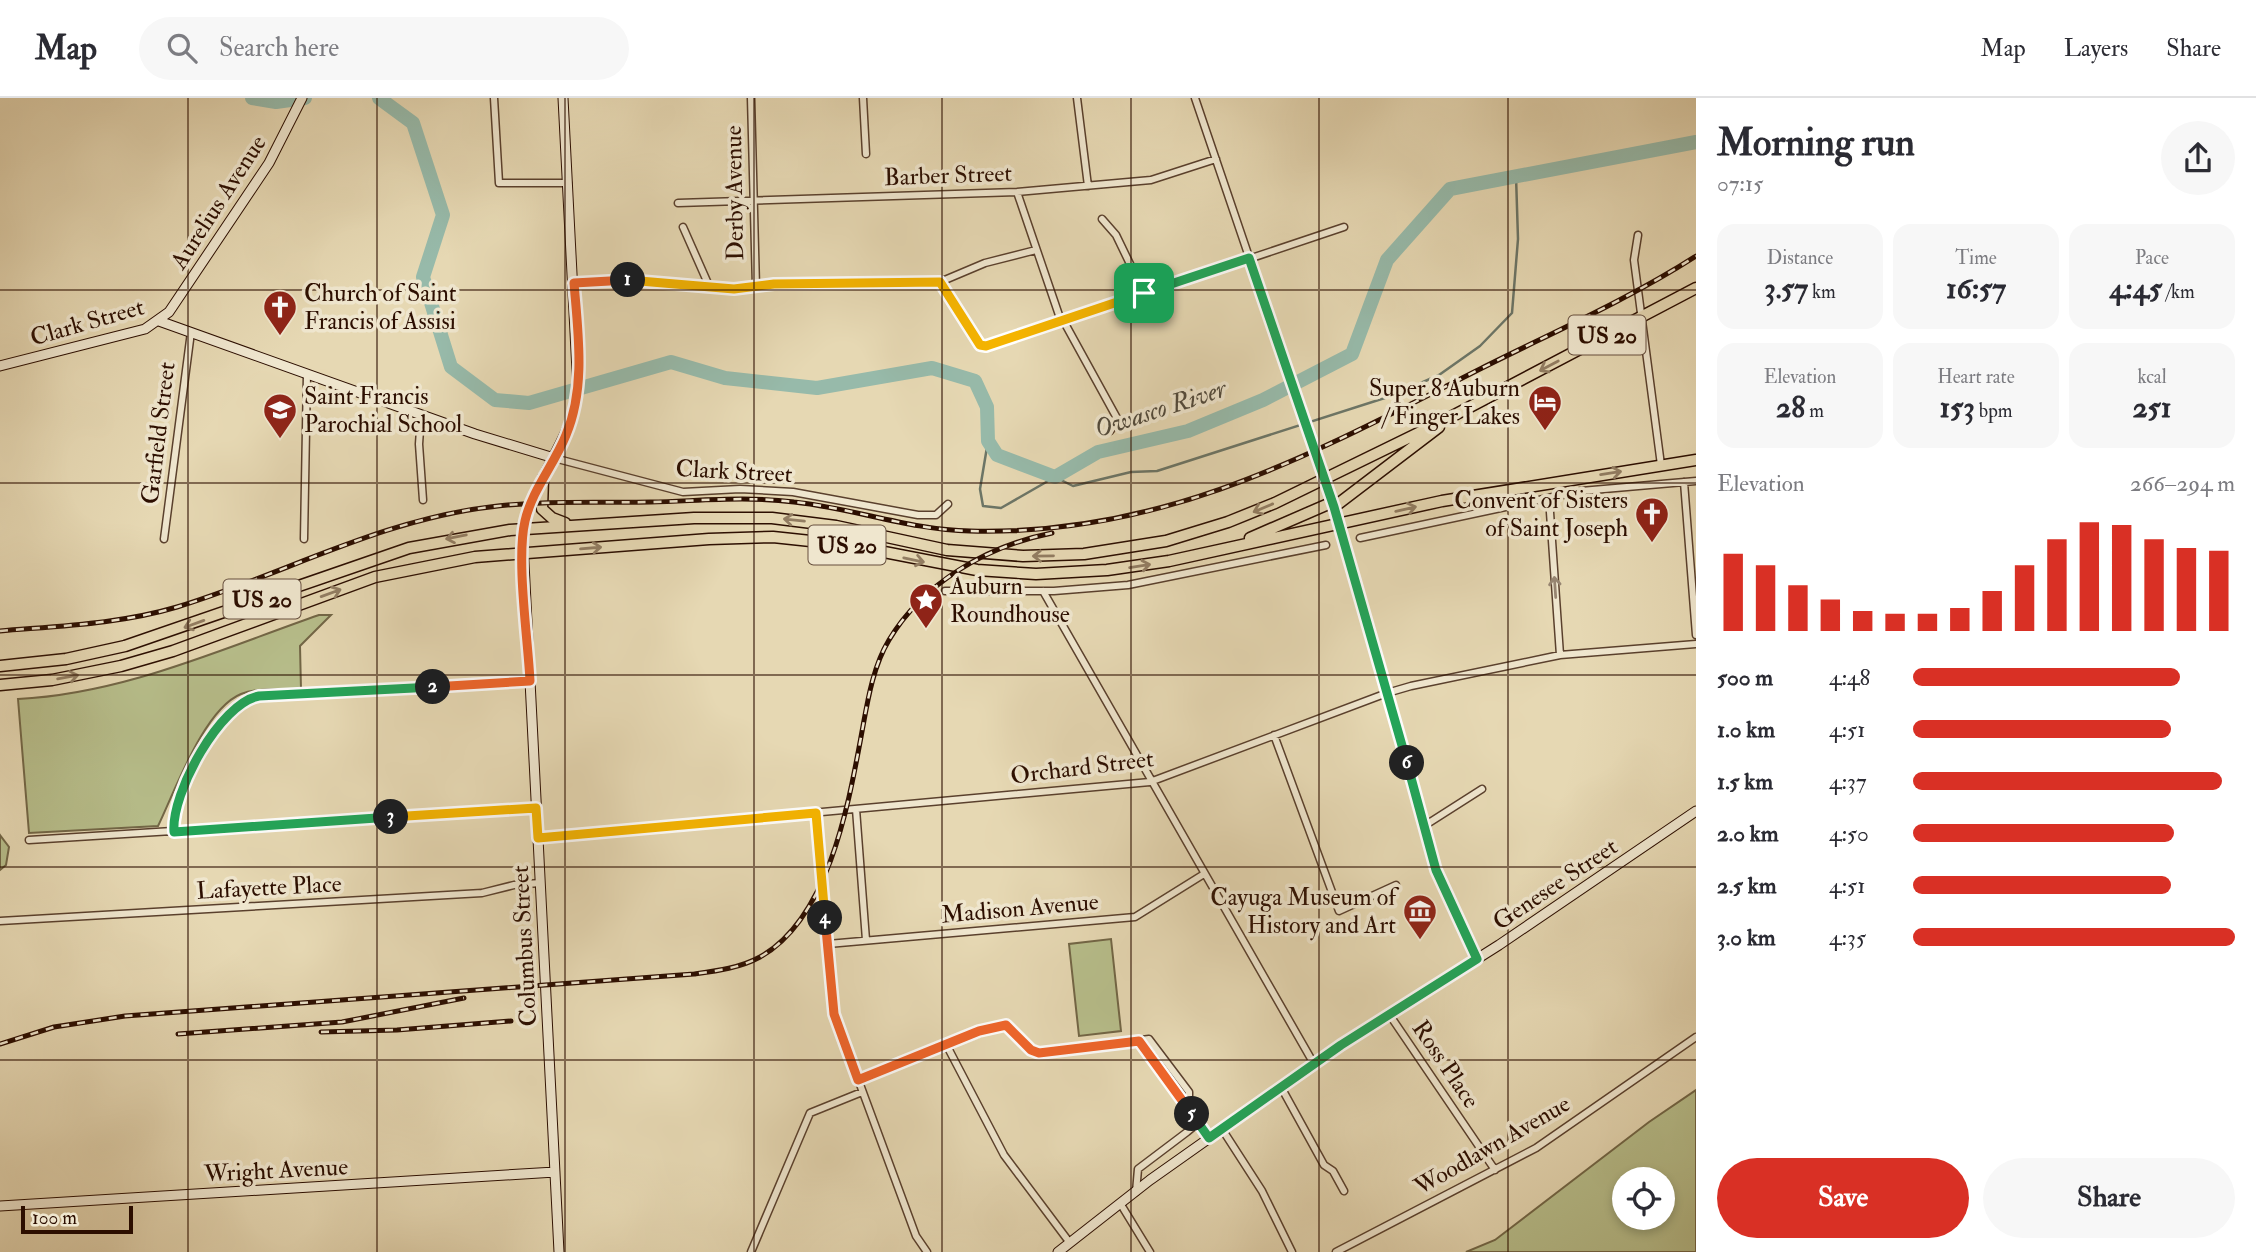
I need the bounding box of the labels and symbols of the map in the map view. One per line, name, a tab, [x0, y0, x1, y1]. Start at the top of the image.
street label: Derby Avenue	[718, 125, 751, 261]
street label: Aurelius Avenue	[163, 129, 273, 276]
street label: Barber Street	[883, 158, 1013, 193]
pin: 1	[610, 262, 646, 298]
pin	[1114, 263, 1174, 323]
place label: Church of Saint Francis of Assisi	[304, 278, 457, 337]
church icon: Church of Saint Francis of Assisi	[261, 288, 299, 337]
street label: Clark Street	[27, 291, 148, 353]
road number: US 20	[1568, 316, 1646, 354]
one-way arrow	[1539, 359, 1560, 373]
street label: Garfield Street	[134, 360, 183, 506]
water label: Owasco River	[1090, 372, 1231, 445]
place label: Super 8 Auburn / Finger Lakes	[1369, 373, 1520, 432]
place label: Saint Francis Parochial School	[304, 381, 462, 440]
hotel icon: Super 8 Auburn / Finger Lakes	[1526, 383, 1564, 432]
school or university icon: Saint Francis Parochial School	[261, 391, 299, 440]
street label: Clark Street	[675, 453, 793, 490]
one-way arrow	[1599, 466, 1622, 479]
place label: Convent of Sisters of Saint Joseph	[1454, 485, 1628, 544]
church icon: Convent of Sisters of Saint Joseph	[1633, 495, 1671, 544]
one-way arrow	[1394, 501, 1417, 515]
one-way arrow	[1253, 503, 1275, 516]
one-way arrow	[783, 514, 806, 527]
road number: US 20	[808, 526, 886, 564]
one-way arrow	[445, 531, 468, 545]
one-way arrow	[580, 541, 602, 554]
one-way arrow	[1031, 549, 1054, 563]
one-way arrow	[902, 553, 925, 567]
one-way arrow	[1129, 559, 1151, 572]
place label: Auburn Roundhouse	[949, 571, 1070, 630]
one-way arrow	[1549, 575, 1562, 598]
road number: US 20	[224, 579, 300, 618]
place icon: Auburn Roundhouse	[907, 581, 945, 630]
one-way arrow	[319, 586, 341, 598]
one-way arrow	[184, 619, 206, 632]
one-way arrow	[56, 670, 79, 683]
pin: 2	[416, 670, 450, 704]
street label: Orchard Street	[1009, 743, 1156, 792]
pin: 6	[1390, 746, 1424, 780]
pin: 3	[374, 800, 408, 834]
street label: Genesee Street	[1487, 831, 1624, 937]
street label: Columbus Street	[505, 864, 544, 1027]
street label: Lafayette Place	[196, 868, 342, 907]
place label: Cayuga Museum of History and Art	[1210, 882, 1399, 941]
street label: Madison Avenue	[940, 886, 1100, 931]
museum icon: Cayuga Museum of History and Art	[1401, 892, 1439, 941]
pin: 4	[808, 900, 842, 936]
street label: Ross Place	[1405, 1014, 1486, 1114]
street label: Woodlawn Avenue	[1408, 1088, 1576, 1203]
pin: 5	[1174, 1096, 1210, 1132]
street label: Wright Avenue	[202, 1151, 349, 1190]
scale bar	[21, 1203, 133, 1235]

